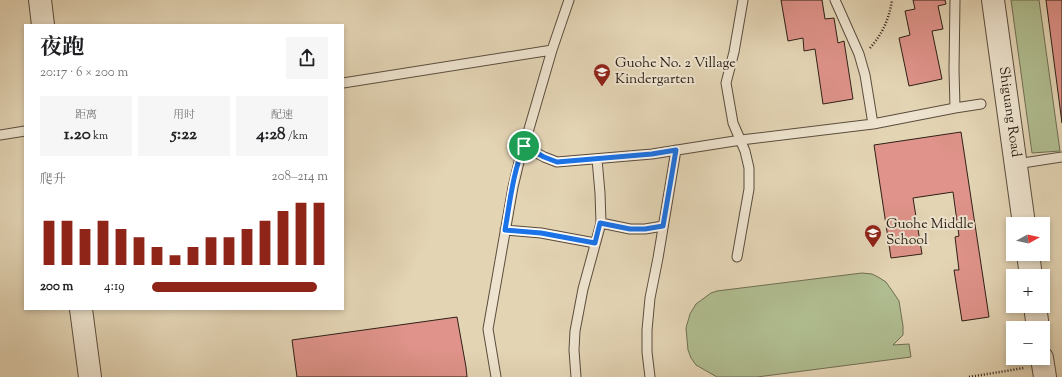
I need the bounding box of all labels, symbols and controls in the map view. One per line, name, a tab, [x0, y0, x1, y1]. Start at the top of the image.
text: 夜跑	[40, 33, 84, 65]
button: share	[286, 37, 328, 79]
place label: Guohe No. 2 Village Kindergarten	[615, 54, 736, 90]
school or university icon: Guohe No. 2 Village Kindergarten	[592, 62, 612, 87]
text: 20:17 · 6 × 200 m	[40, 64, 128, 82]
street label: Shiguang Road	[993, 65, 1025, 159]
text: 距离	[75, 107, 97, 123]
text: 用时	[173, 107, 195, 123]
text: 配速	[271, 107, 293, 123]
text: 1.20	[64, 123, 91, 147]
text: 5:22	[171, 123, 197, 147]
text: 4:28	[256, 123, 286, 147]
text: km	[91, 128, 108, 144]
text: /km	[286, 128, 308, 144]
pin	[507, 129, 541, 163]
icon: arrive	[513, 135, 535, 157]
text: 208–214 m	[272, 168, 328, 186]
text: 爬升	[40, 171, 66, 189]
place label: Guohe Middle School	[886, 215, 973, 251]
north arrow	[1006, 217, 1050, 261]
map controls	[1006, 217, 1050, 365]
school or university icon: Guohe Middle School	[863, 223, 883, 248]
button: +	[1006, 269, 1050, 313]
text: 200 m	[40, 278, 73, 296]
text: 4:19	[104, 278, 125, 296]
button: −	[1006, 321, 1050, 365]

